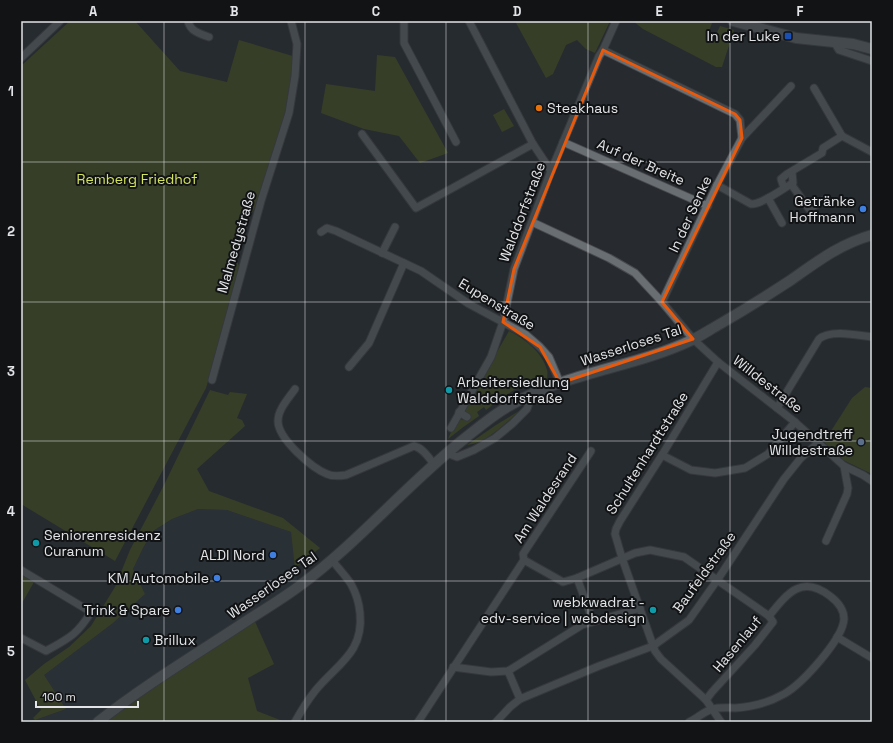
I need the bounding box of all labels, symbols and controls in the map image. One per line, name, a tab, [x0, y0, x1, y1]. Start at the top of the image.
text: A	[89, 3, 98, 20]
text: B	[230, 3, 239, 20]
text: C	[372, 3, 380, 20]
text: D	[513, 3, 522, 20]
text: E	[655, 3, 663, 20]
text: F	[797, 3, 804, 20]
place label: In der Luke	[707, 27, 780, 45]
marker: In der Luke	[783, 31, 793, 41]
text: 1	[8, 83, 14, 100]
place label: Steakhaus	[547, 99, 618, 117]
marker: Steakhaus	[534, 103, 544, 113]
street label: Auf der Breite	[594, 135, 688, 189]
street label: Walddorfstraße	[495, 160, 549, 264]
park label: Remberg Friedhof	[77, 170, 197, 188]
street label: In der Senke	[664, 173, 716, 255]
street label: Malmedystraße	[213, 189, 259, 295]
place label: Getränke Hoffmann	[790, 192, 855, 226]
marker: Getränke Hoffmann	[858, 204, 868, 214]
text: 2	[7, 223, 15, 240]
street label: Eupenstraße	[455, 274, 539, 334]
street label: Wasserloses Tal	[578, 320, 684, 370]
street label: Willdestraße	[729, 351, 807, 417]
text: 3	[7, 363, 15, 380]
place label: Arbeitersiedlung Walddorfstraße	[457, 373, 569, 407]
marker: Arbeitersiedlung Walddorfstraße	[444, 385, 454, 395]
street label: Schultenhardtstraße	[602, 388, 692, 518]
place label: Jugendtreff Willdestraße	[769, 425, 853, 459]
marker: Jugendtreff Willdestraße	[856, 437, 866, 447]
street label: Am Waldesrand	[509, 450, 581, 546]
text: 4	[7, 503, 15, 520]
place label: Seniorenresidenz Curanum	[44, 526, 161, 560]
street label: Baufeldstraße	[668, 528, 740, 616]
marker: Seniorenresidenz Curanum	[31, 538, 41, 548]
place label: ALDI Nord	[200, 546, 265, 564]
street label: Wasserloses Tal	[224, 547, 320, 623]
marker: ALDI Nord	[268, 550, 278, 560]
place label: KM Automobile	[108, 569, 209, 587]
marker: KM Automobile	[212, 573, 222, 583]
place label: webkwadrat - edv-service | webdesign	[481, 593, 645, 627]
place label: Trink & Spare	[83, 601, 170, 619]
marker: Trink & Spare	[173, 605, 183, 615]
marker: webkwadrat - edv-service | webdesign	[648, 605, 658, 615]
street label: Hasenlauf	[708, 612, 766, 676]
place label: Brillux	[154, 631, 196, 649]
marker: Brillux	[141, 635, 151, 645]
text: 5	[7, 643, 15, 660]
scale bar	[36, 683, 138, 709]
text: 100 m	[42, 689, 76, 705]

